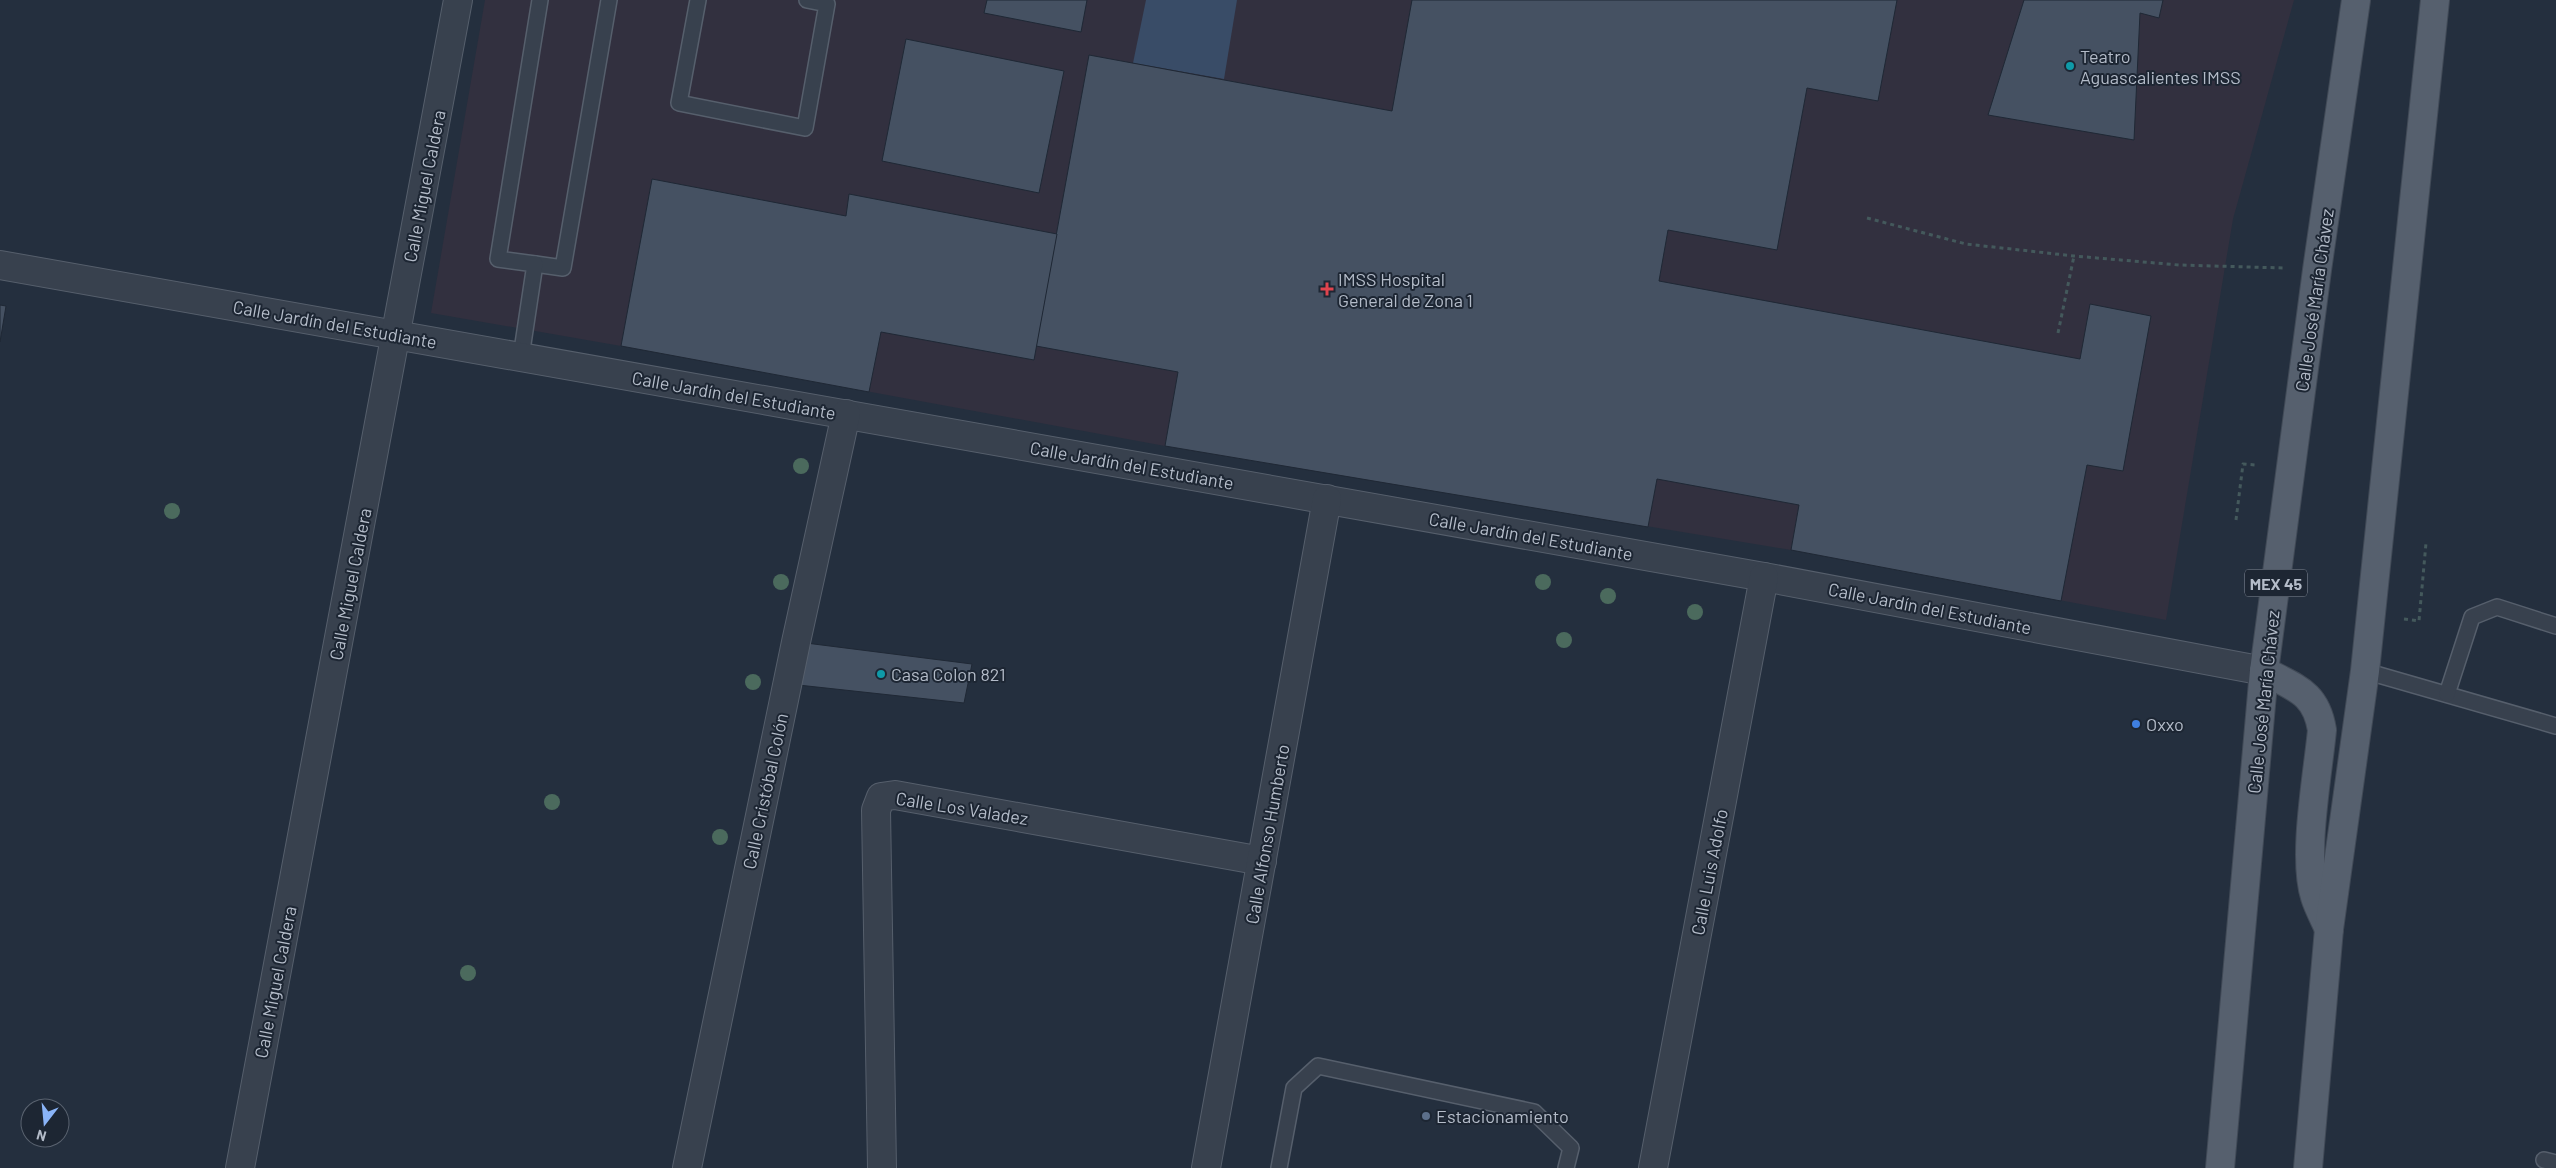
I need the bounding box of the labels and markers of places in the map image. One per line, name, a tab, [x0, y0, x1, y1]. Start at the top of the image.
place label: Teatro Aguascalientes IMSS	[2080, 45, 2241, 88]
marker: Teatro Aguascalientes IMSS	[2064, 60, 2076, 72]
place label: IMSS Hospital General de Zona 1	[1338, 268, 1473, 311]
marker: IMSS Hospital General de Zona 1	[1320, 282, 1334, 296]
place label: Casa Colon 821	[891, 663, 1006, 685]
marker: Casa Colon 821	[875, 668, 887, 680]
place label: Oxxo	[2146, 713, 2184, 735]
marker: Oxxo	[2130, 718, 2142, 730]
place label: Estacionamiento	[1436, 1105, 1569, 1127]
marker: Estacionamiento	[1420, 1110, 1432, 1122]

